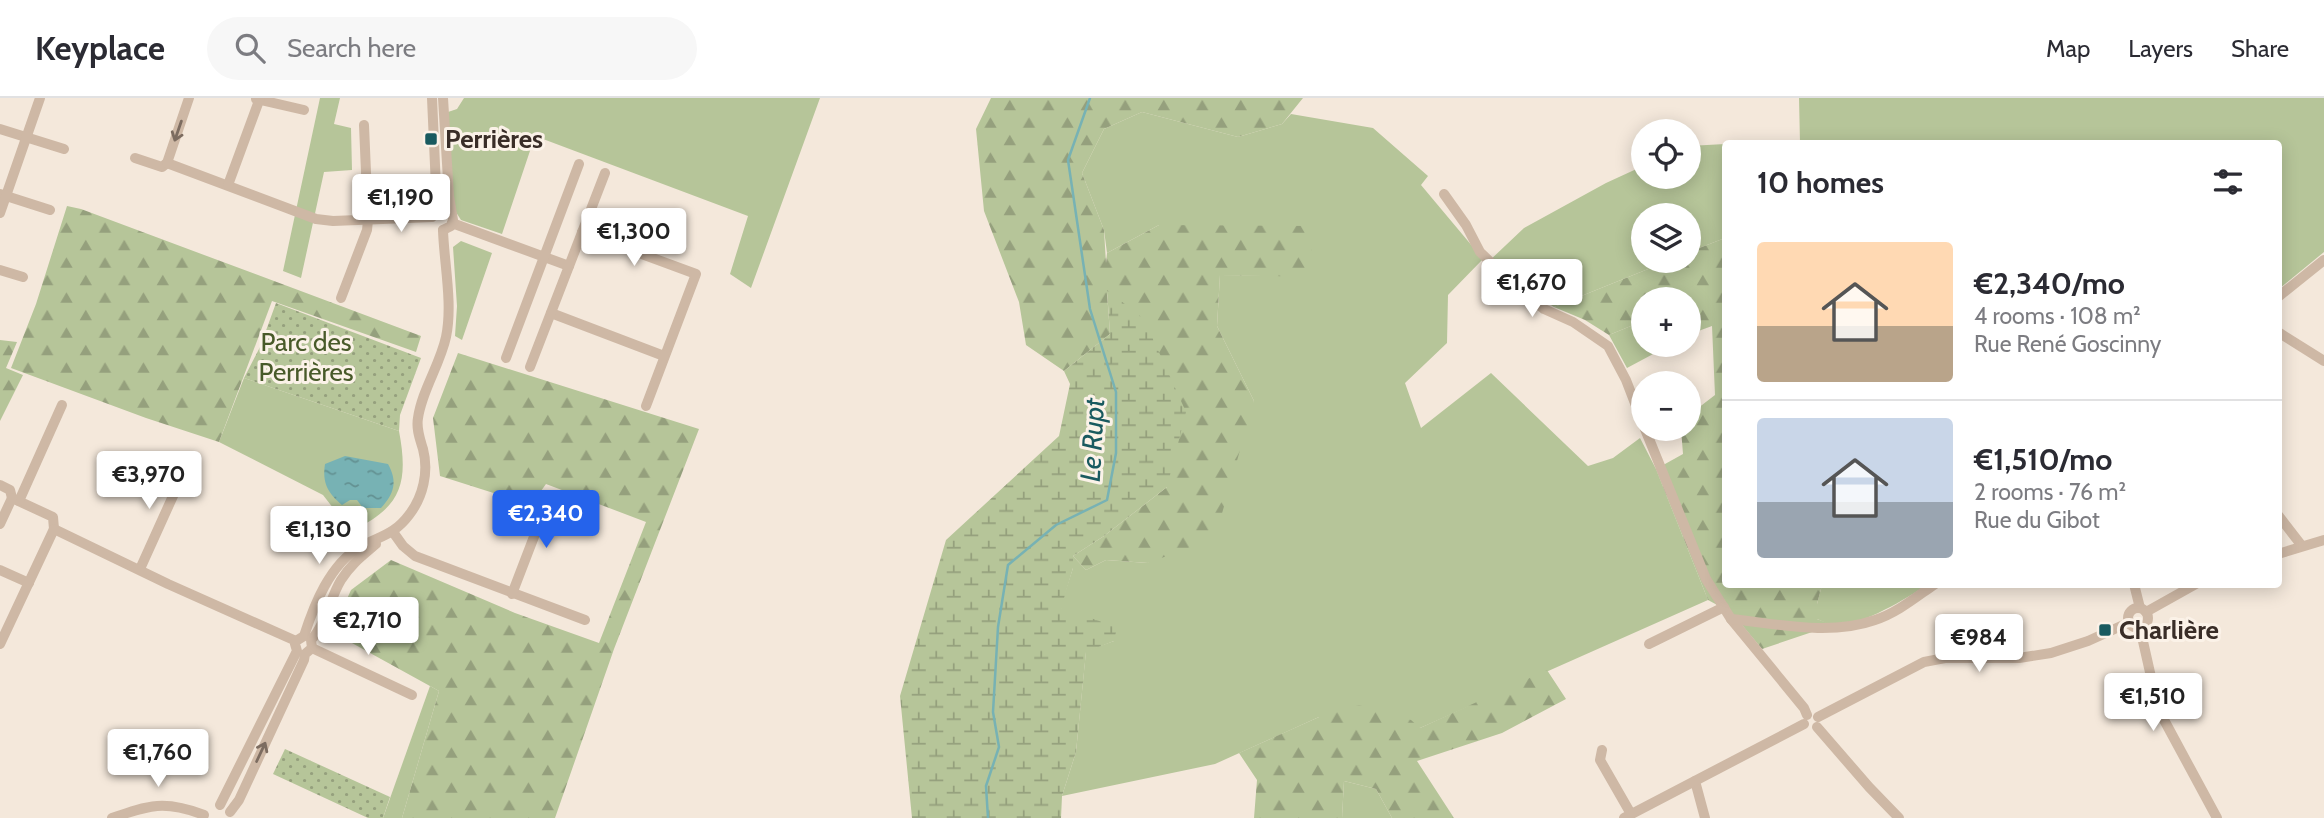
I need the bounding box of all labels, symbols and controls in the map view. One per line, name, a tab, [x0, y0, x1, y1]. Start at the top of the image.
search box	[207, 17, 697, 80]
text: Keyplace	[35, 28, 165, 68]
icon: search	[231, 29, 269, 67]
text: Search here	[287, 32, 416, 64]
text: Map	[2046, 34, 2090, 63]
text: Layers	[2128, 34, 2193, 63]
text: Share	[2231, 34, 2289, 63]
one-way arrow	[171, 119, 183, 141]
map controls	[1631, 119, 1701, 441]
button: locate	[1631, 119, 1701, 189]
place label: Perrières	[445, 123, 543, 155]
marker: Perrières	[423, 131, 439, 147]
icon: filters	[2209, 163, 2247, 201]
text: 10 homes	[1757, 164, 1884, 201]
pin: €1,190	[344, 174, 458, 234]
text: €1,190	[368, 183, 434, 211]
button: layers	[1631, 203, 1701, 273]
pin: €1,300	[577, 208, 691, 268]
text: €1,300	[597, 217, 671, 245]
pin: €1,670	[1475, 260, 1589, 319]
text: €2,340/mo	[1974, 265, 2125, 302]
text: €1,670	[1497, 268, 1567, 296]
icon: home	[1813, 270, 1897, 354]
button: +	[1631, 287, 1701, 357]
text: 4 rooms · 108 m²	[1974, 302, 2141, 330]
park label: Parc des Perrières	[258, 326, 354, 388]
text: Rue René Goscinny	[1974, 330, 2161, 358]
button: −	[1631, 371, 1701, 441]
water label: Le Rupt	[1073, 397, 1111, 483]
text: €1,510/mo	[1974, 441, 2112, 478]
icon: home	[1813, 446, 1897, 530]
pin: €3,970	[92, 452, 206, 511]
text: €3,970	[113, 460, 185, 488]
text: 2 rooms · 76 m²	[1974, 478, 2126, 506]
pin: €2,340	[489, 490, 603, 550]
text: €2,340	[508, 499, 584, 527]
pin: €1,130	[262, 506, 376, 566]
text: Rue du Gibot	[1974, 506, 2100, 534]
text: €1,130	[286, 515, 352, 543]
pin: €2,710	[311, 598, 425, 657]
text: €2,710	[334, 606, 402, 634]
pin: €984	[1938, 614, 2020, 674]
place label: Charlière	[2119, 614, 2219, 646]
marker: Charlière	[2097, 622, 2113, 638]
text: €984	[1951, 623, 2007, 651]
pin: €1,510	[2096, 674, 2210, 733]
text: €1,510	[2120, 682, 2186, 710]
pin: €1,760	[101, 730, 215, 789]
text: €1,760	[124, 738, 192, 766]
one-way arrow	[255, 742, 268, 763]

